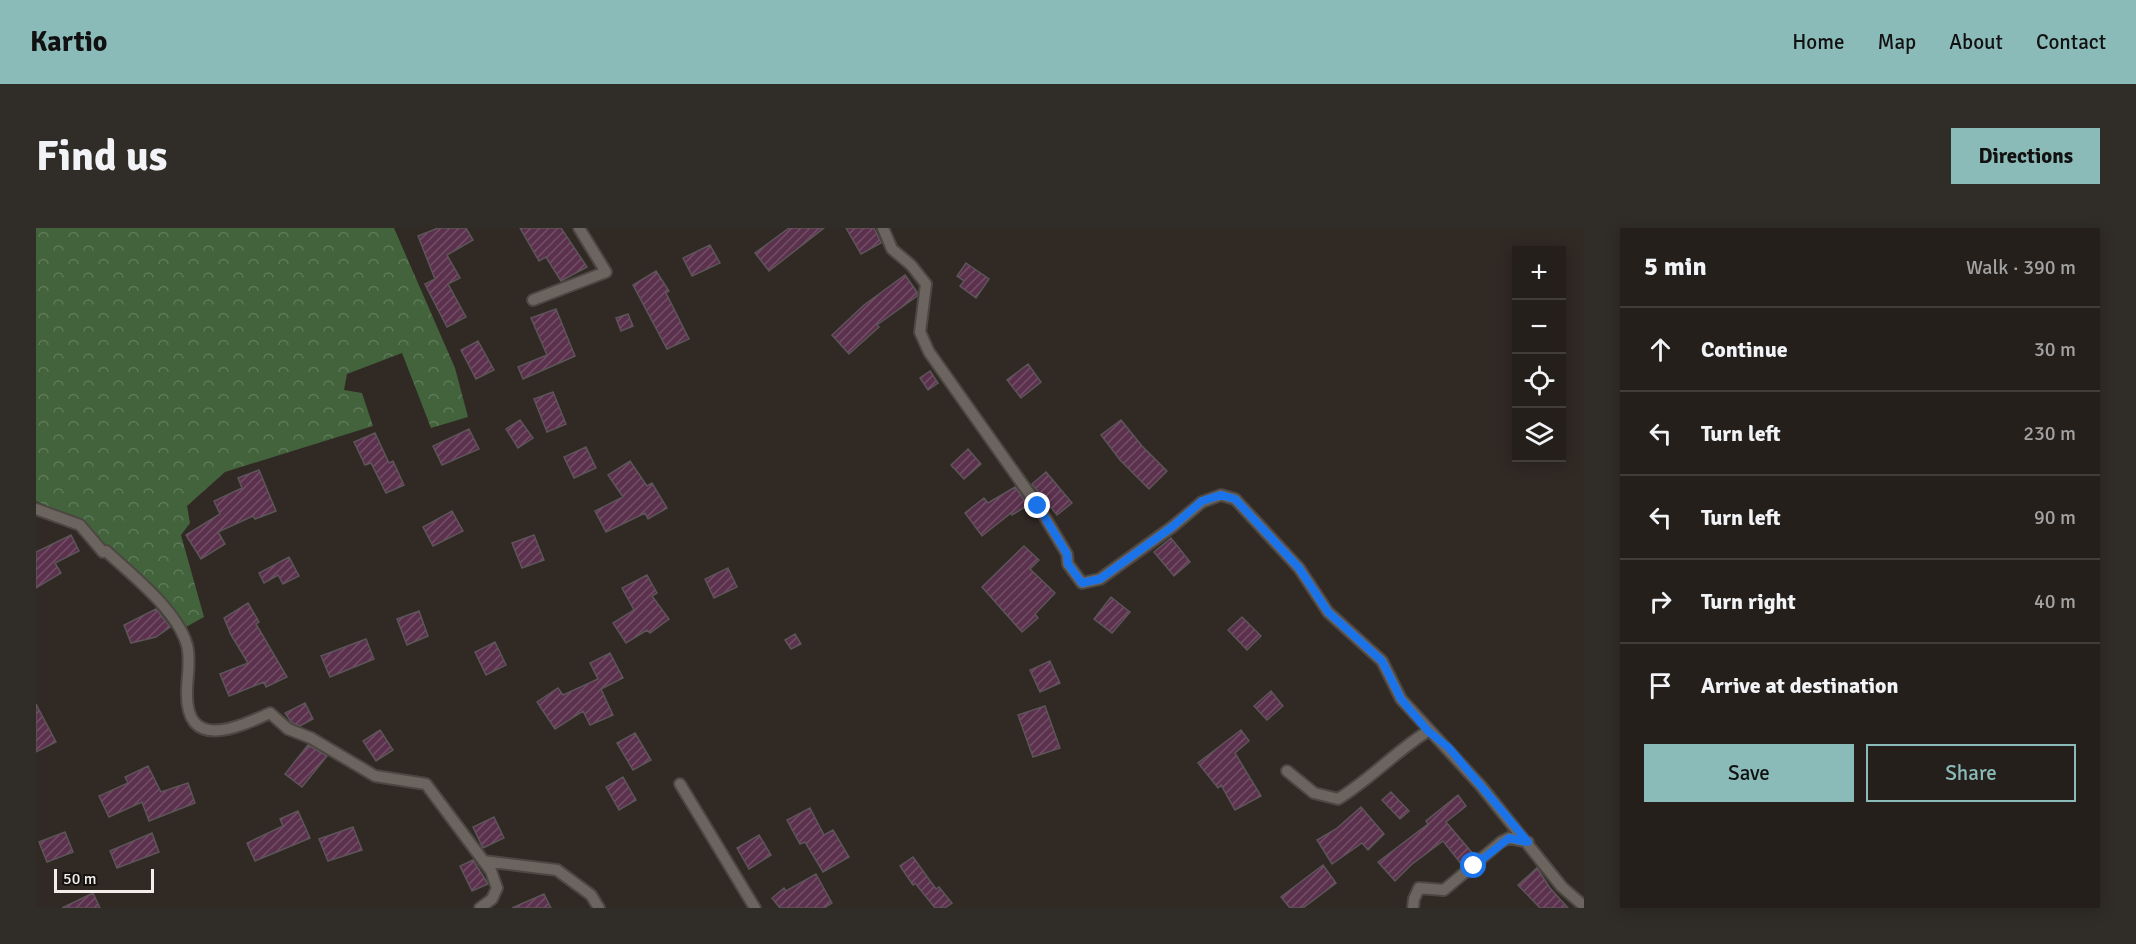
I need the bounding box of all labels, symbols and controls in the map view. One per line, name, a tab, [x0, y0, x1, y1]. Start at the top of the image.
text: Kartio	[30, 25, 107, 59]
text: Home	[1792, 29, 1845, 55]
text: Map	[1878, 29, 1916, 55]
text: About	[1949, 29, 2003, 55]
text: Contact	[2036, 29, 2106, 55]
button: Directions	[1951, 128, 2100, 184]
text: Find us	[36, 131, 167, 182]
map controls	[1512, 246, 1566, 462]
button: +	[1512, 246, 1566, 300]
text: 5 min	[1644, 251, 1707, 283]
text: Walk · 390 m	[1966, 255, 2076, 280]
button: −	[1512, 300, 1566, 354]
icon: ahead	[1644, 333, 1677, 366]
text: Continue	[1701, 336, 1788, 363]
text: 30 m	[2034, 337, 2076, 362]
button: locate	[1512, 354, 1566, 408]
button: layers	[1512, 408, 1566, 462]
icon: left	[1644, 417, 1677, 450]
text: Turn left	[1701, 420, 1781, 447]
text: 230 m	[2023, 421, 2076, 446]
route end	[1024, 492, 1050, 518]
icon: left	[1644, 501, 1677, 534]
text: Turn left	[1701, 504, 1781, 531]
text: 90 m	[2034, 505, 2076, 530]
icon: right	[1644, 585, 1677, 618]
text: Turn right	[1701, 588, 1796, 615]
text: 40 m	[2034, 589, 2076, 614]
icon: arrive	[1644, 669, 1677, 702]
text: Arrive at destination	[1701, 672, 1898, 699]
button: Save	[1644, 744, 1854, 802]
button: Share	[1866, 744, 2076, 802]
route start	[1460, 852, 1486, 878]
scale bar	[54, 866, 154, 894]
text: 50 m	[63, 869, 97, 889]

